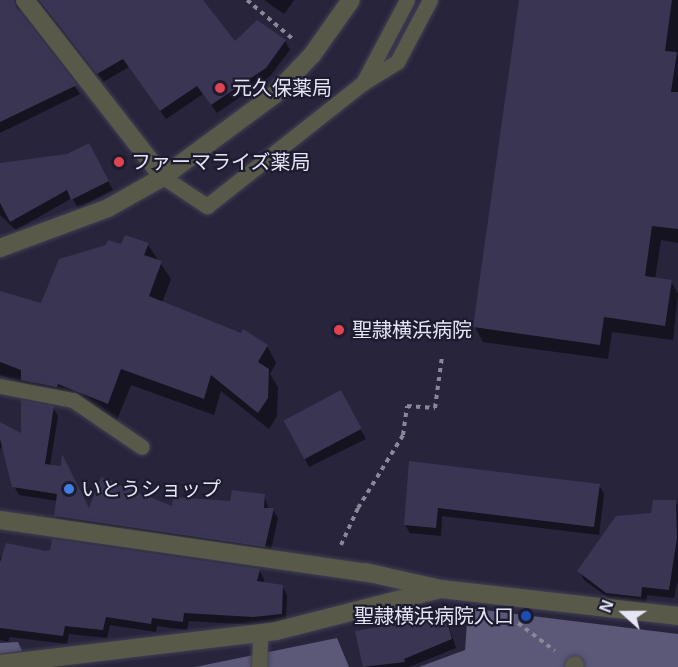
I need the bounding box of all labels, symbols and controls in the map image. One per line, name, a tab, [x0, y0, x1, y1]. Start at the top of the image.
place label: 元久保薬局	[232, 76, 332, 100]
marker: 元久保薬局	[213, 81, 227, 95]
place label: ファーマライズ薬局	[131, 150, 311, 174]
marker: ファーマライズ薬局	[112, 155, 126, 169]
place label: 聖隷横浜病院	[352, 318, 472, 342]
marker: 聖隷横浜病院	[330, 321, 348, 339]
place label: いとうショップ	[81, 477, 221, 501]
marker: いとうショップ	[62, 482, 76, 496]
north arrow	[594, 583, 654, 643]
text: N	[597, 598, 617, 615]
place label: 聖隷横浜病院入口	[354, 604, 514, 628]
marker: 聖隷横浜病院入口	[519, 609, 533, 623]

